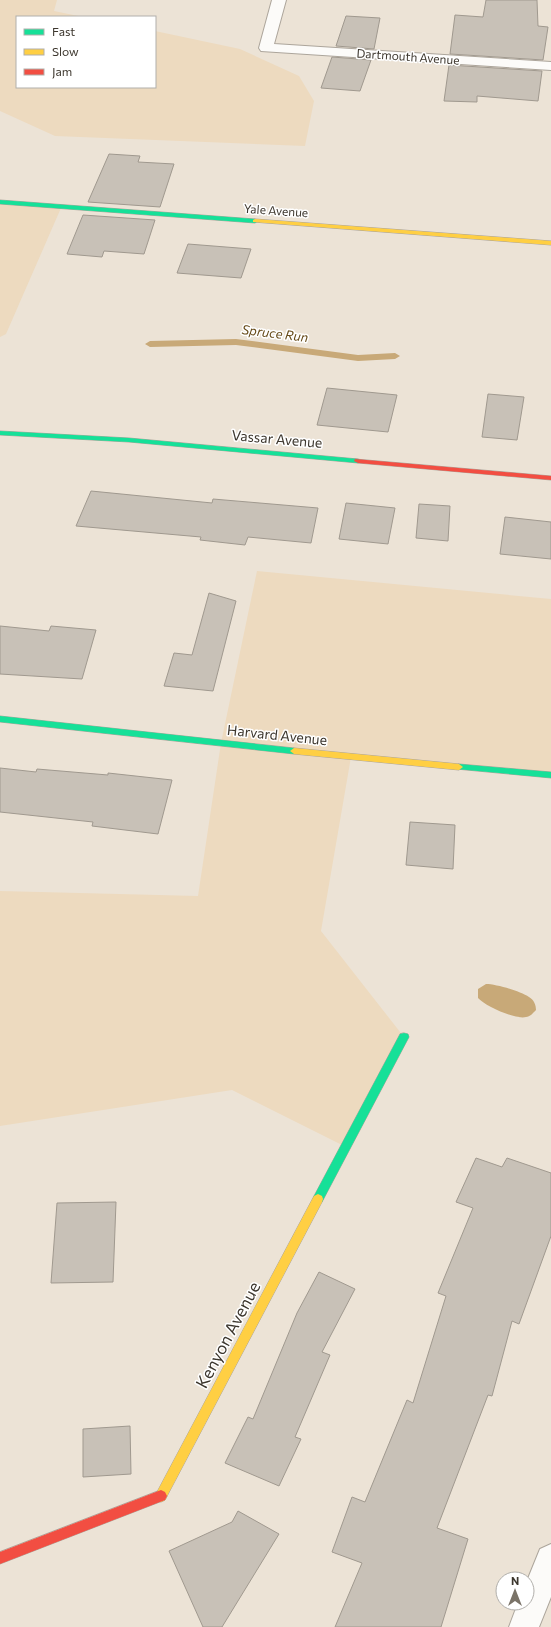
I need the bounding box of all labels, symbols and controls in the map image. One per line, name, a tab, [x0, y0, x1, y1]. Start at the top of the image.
legend	[16, 16, 156, 88]
text: Fast	[52, 24, 75, 38]
text: Slow	[52, 44, 79, 58]
street label: Dartmouth Avenue	[356, 45, 460, 67]
text: Jam	[52, 64, 72, 79]
street label: Yale Avenue	[243, 201, 309, 219]
water label: Spruce Run	[241, 321, 309, 345]
street label: Vassar Avenue	[231, 426, 323, 451]
street label: Harvard Avenue	[226, 721, 328, 748]
street label: Kenyon Avenue	[191, 1278, 264, 1392]
north arrow	[495, 1571, 535, 1611]
text: N	[511, 1574, 519, 1587]

